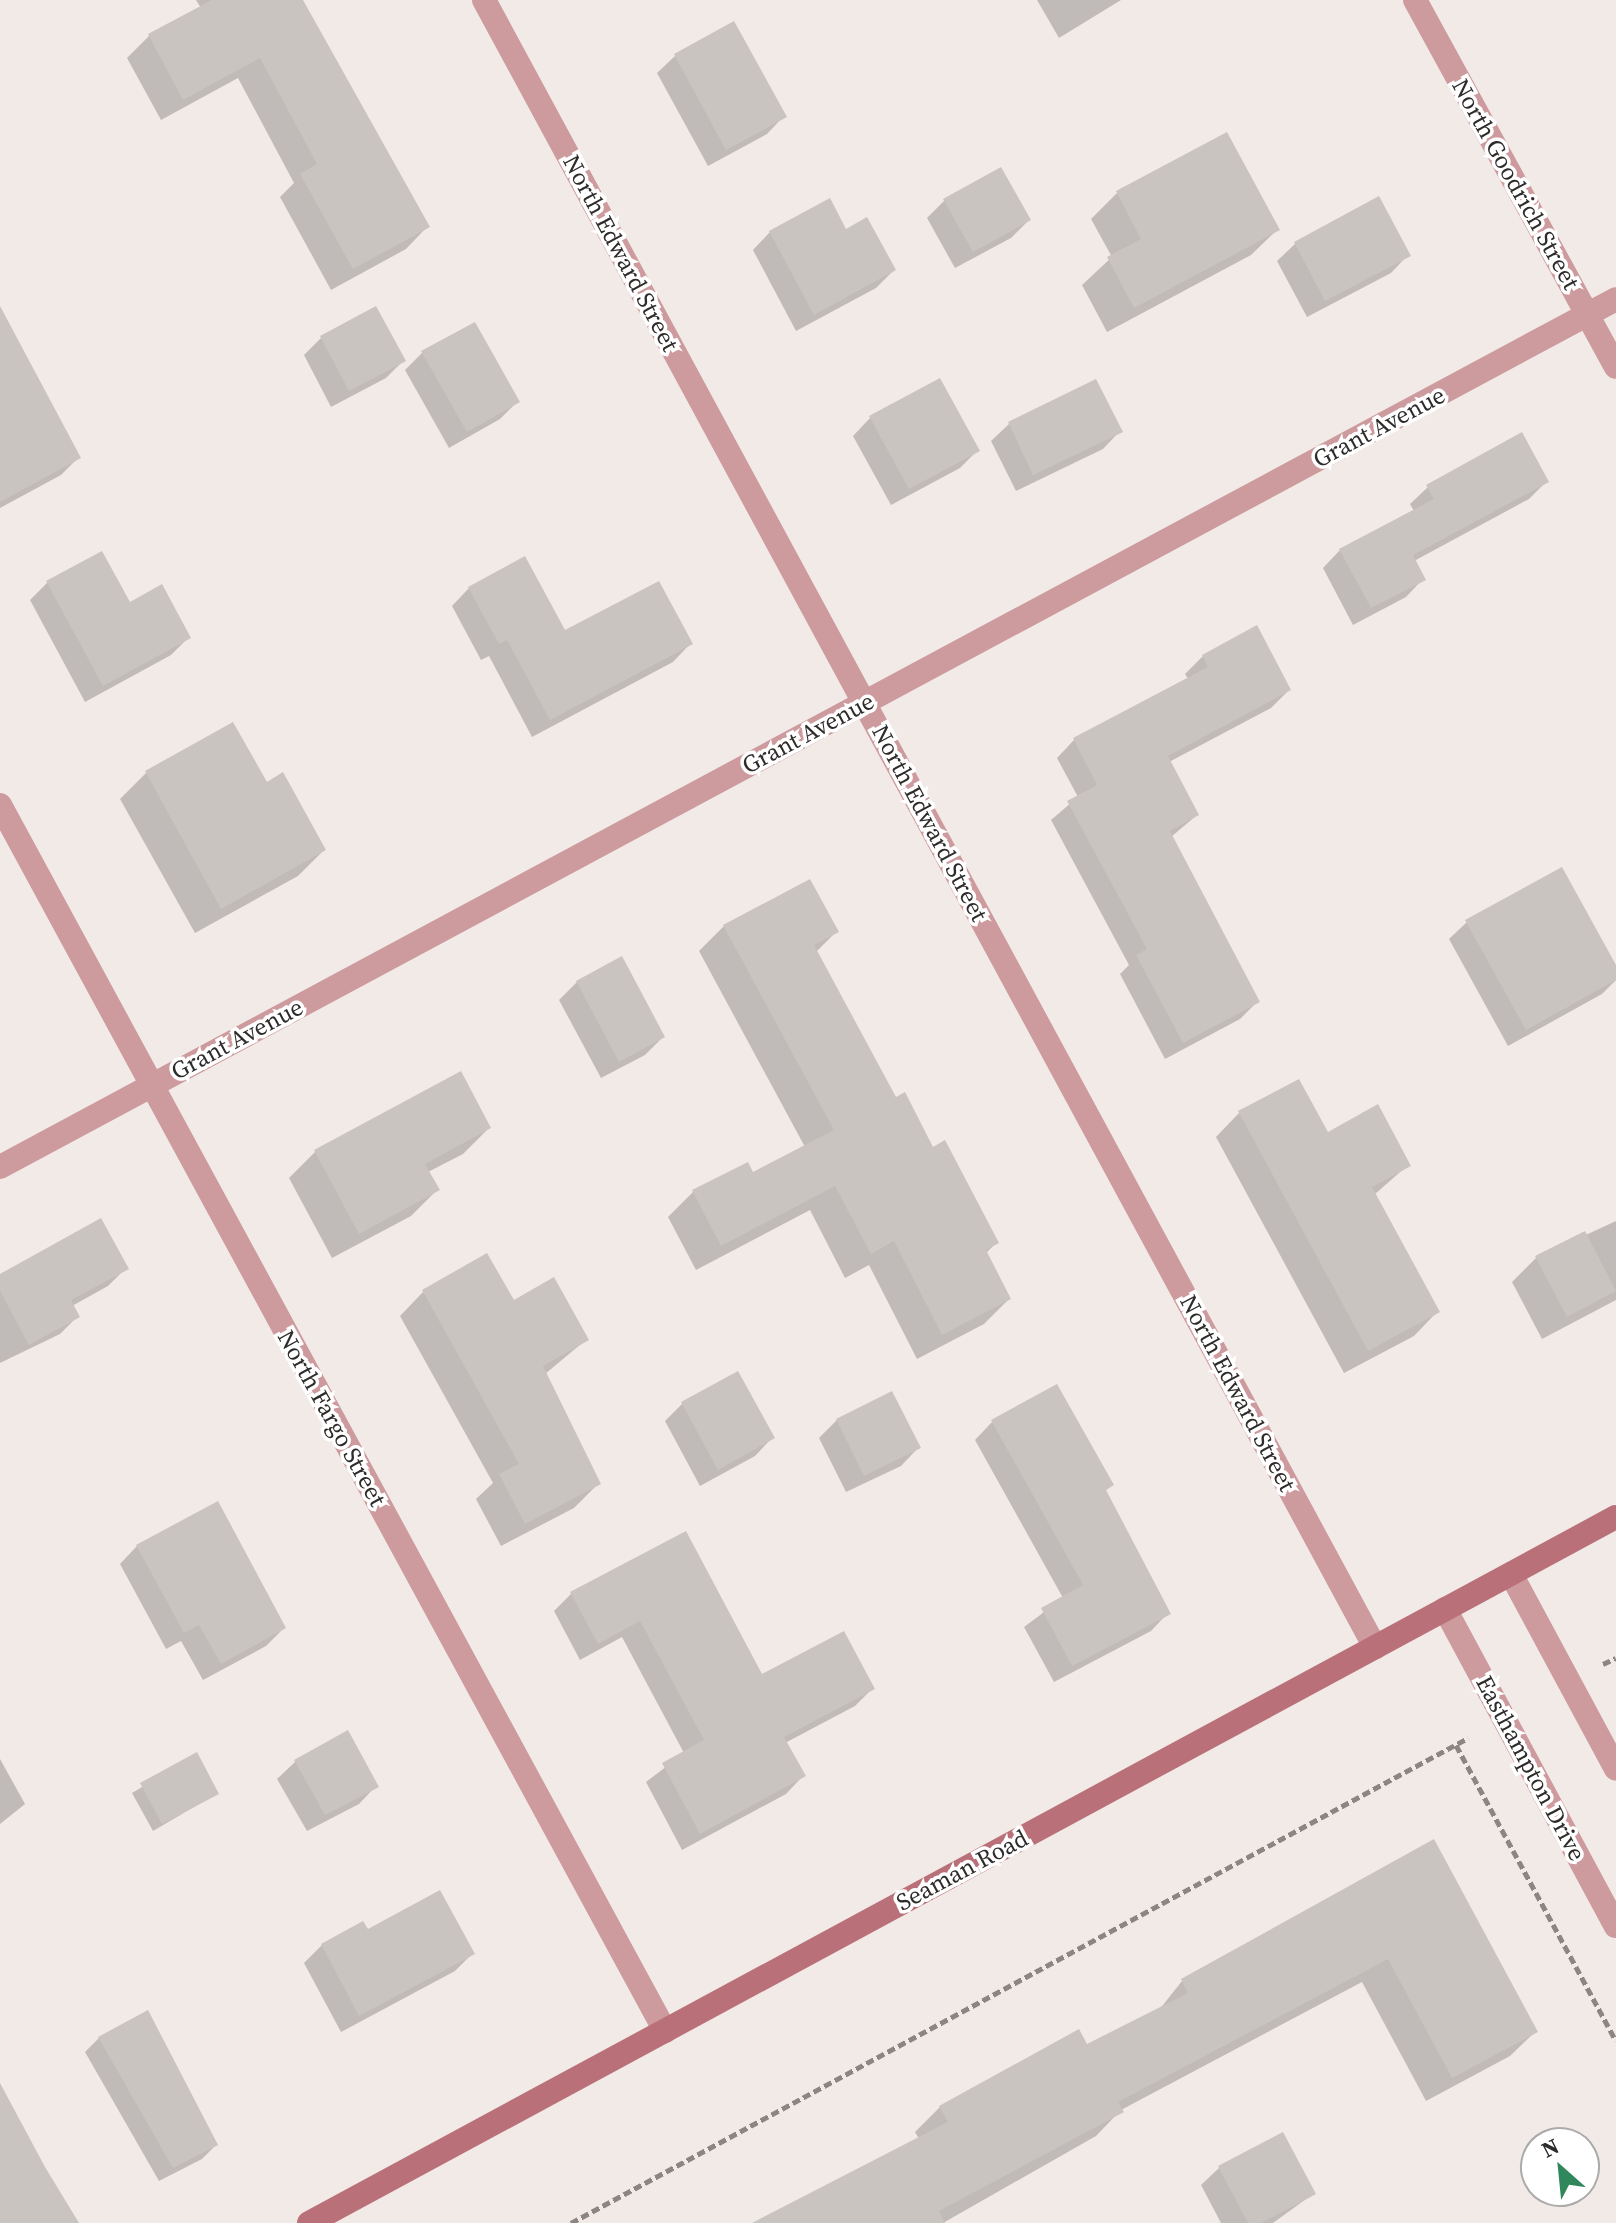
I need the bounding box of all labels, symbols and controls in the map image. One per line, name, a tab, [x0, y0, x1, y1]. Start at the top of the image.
street label: North Goodrich Street	[1446, 74, 1586, 294]
street label: North Edward Street	[557, 150, 685, 356]
street label: Grant Avenue	[1308, 380, 1450, 474]
street label: Grant Avenue	[737, 686, 879, 780]
street label: North Edward Street	[866, 720, 994, 926]
street label: Grant Avenue	[166, 992, 308, 1086]
street label: North Edward Street	[1174, 1290, 1302, 1496]
street label: North Fargo Street	[272, 1325, 392, 1511]
street label: Easthampton Drive	[1470, 1671, 1592, 1865]
street label: Seaman Road	[891, 1823, 1033, 1917]
north arrow	[1520, 2127, 1600, 2207]
text: N	[1536, 2130, 1564, 2164]

